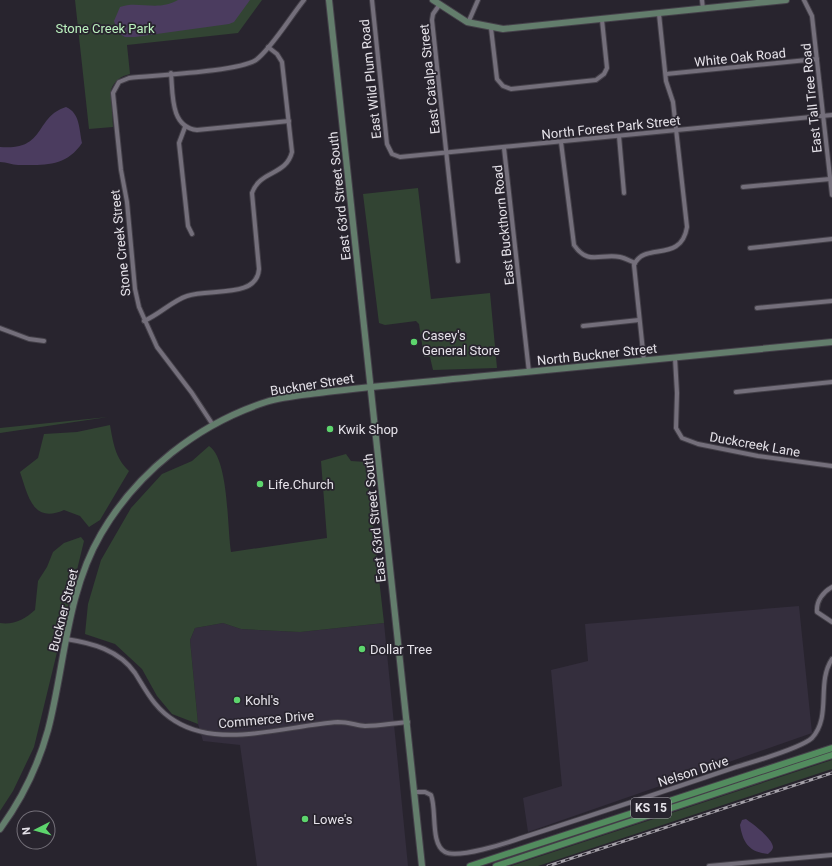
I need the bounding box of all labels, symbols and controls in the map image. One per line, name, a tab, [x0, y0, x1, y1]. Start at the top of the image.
street label: East Wild Plum Road	[357, 18, 384, 139]
park label: Stone Creek Park	[55, 21, 155, 36]
street label: East Catalpa Street	[416, 23, 443, 135]
street label: East Tall Tree Road	[798, 42, 825, 154]
street label: White Oak Road	[694, 45, 787, 70]
street label: North Forest Park Street	[541, 113, 681, 142]
street label: East 63rd Street South	[325, 131, 354, 261]
street label: East Buckthorn Road	[490, 164, 517, 286]
street label: Stone Creek Street	[107, 189, 134, 297]
place label: Casey's General Store	[422, 328, 500, 358]
marker: Casey's General Store	[409, 337, 419, 347]
street label: North Buckner Street	[536, 341, 658, 368]
street label: Buckner Street	[269, 370, 355, 399]
place label: Kwik Shop	[338, 422, 398, 437]
marker: Kwik Shop	[325, 424, 335, 434]
street label: Duckcreek Lane	[708, 429, 802, 460]
street label: East 63rd Street South	[360, 453, 389, 583]
place label: Life.Church	[268, 477, 334, 492]
marker: Life.Church	[255, 479, 265, 489]
street label: Buckner Street	[46, 567, 81, 653]
place label: Dollar Tree	[370, 642, 432, 657]
marker: Dollar Tree	[357, 644, 367, 654]
place label: Kohl's	[245, 693, 279, 708]
marker: Kohl's	[232, 695, 242, 705]
street label: Commerce Drive	[218, 708, 315, 731]
street label: Nelson Drive	[656, 753, 730, 790]
road number: KS 15	[631, 798, 671, 818]
north arrow	[16, 810, 56, 850]
place label: Lowe's	[313, 812, 353, 827]
marker: Lowe's	[300, 814, 310, 824]
text: N	[20, 826, 33, 836]

